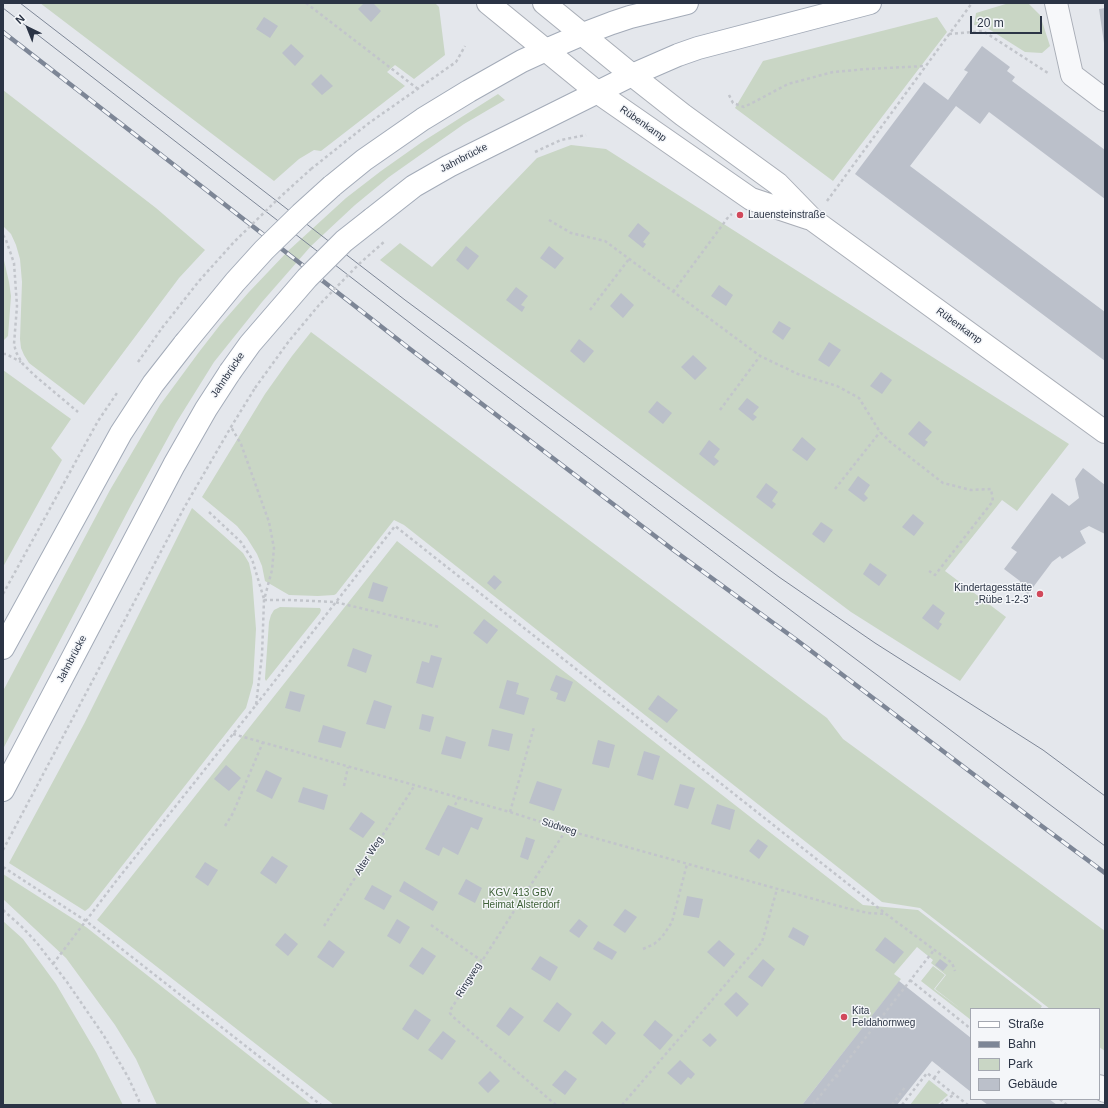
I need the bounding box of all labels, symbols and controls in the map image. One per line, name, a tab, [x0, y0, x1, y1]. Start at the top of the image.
north arrow	[8, 8, 48, 48]
scale bar	[972, 8, 1044, 34]
text: N	[13, 12, 27, 26]
text: 20 m	[977, 16, 1004, 30]
street label: Rübenkamp	[617, 104, 669, 144]
street label: Jahnbrücke	[438, 141, 490, 175]
place label: Lauensteinstraße	[748, 209, 825, 221]
marker: Lauensteinstraße	[735, 210, 745, 220]
street label: Rübenkamp	[934, 305, 984, 347]
street label: Jahnbrücke	[209, 350, 247, 400]
place label: Kindertagesstätte „Rübe 1-2-3“	[954, 582, 1032, 606]
marker: Kindertagesstätte „Rübe 1-2-3“	[1035, 589, 1045, 599]
street label: Jahnbrücke	[55, 633, 89, 685]
street label: Südweg	[540, 816, 578, 838]
street label: Alter Weg	[352, 834, 386, 878]
park label: KGV 413 GBV Heimat Alsterdorf	[482, 887, 560, 910]
street label: Ringweg	[454, 960, 484, 1000]
place label: Kita Feldahornweg	[852, 1005, 915, 1028]
legend	[970, 1008, 1100, 1100]
marker: Kita Feldahornweg	[839, 1012, 849, 1022]
text: Straße	[1008, 1017, 1044, 1031]
text: Bahn	[1008, 1037, 1036, 1051]
text: Park	[1008, 1057, 1033, 1071]
text: Gebäude	[1008, 1077, 1057, 1091]

